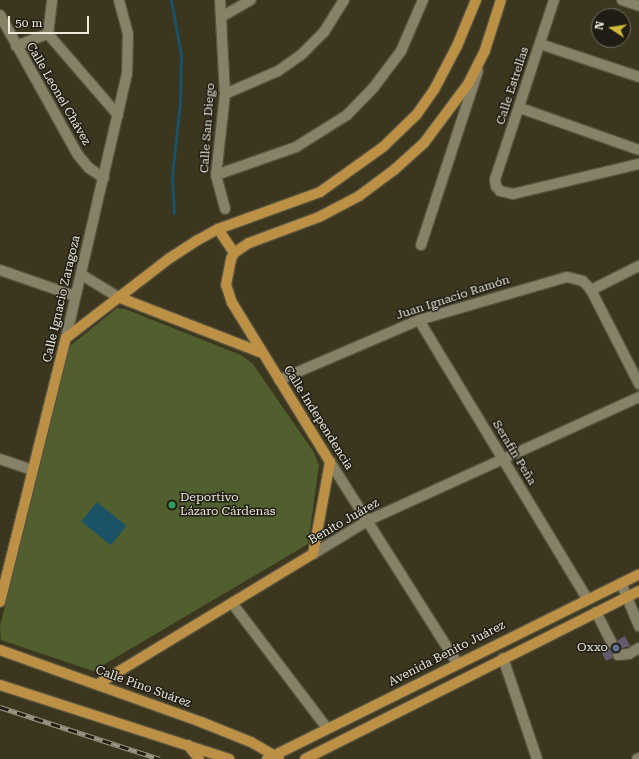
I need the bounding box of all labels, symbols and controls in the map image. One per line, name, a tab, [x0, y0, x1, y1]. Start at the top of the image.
scale bar	[10, 8, 91, 34]
north arrow	[591, 8, 631, 48]
text: 50 m	[15, 16, 42, 30]
text: N	[593, 20, 607, 31]
street label: Calle Leonel Chávez	[23, 40, 93, 148]
street label: Calle Estrellas	[494, 45, 532, 127]
street label: Calle San Diego	[198, 82, 218, 174]
street label: Calle Ignacio Zaragoza	[40, 234, 84, 364]
street label: Juan Ignacio Ramón	[394, 273, 512, 323]
street label: Calle Independencia	[280, 363, 356, 473]
street label: Serafín Peña	[489, 418, 539, 488]
place label: Deportivo Lázaro Cárdenas	[180, 491, 276, 519]
street label: Benito Juárez	[306, 496, 382, 548]
marker: Deportivo Lázaro Cárdenas	[167, 500, 177, 510]
street label: Avenida Benito Juárez	[386, 618, 508, 690]
place label: Oxxo	[577, 641, 608, 655]
marker: Oxxo	[611, 643, 621, 653]
street label: Calle Pino Suárez	[93, 663, 193, 711]

